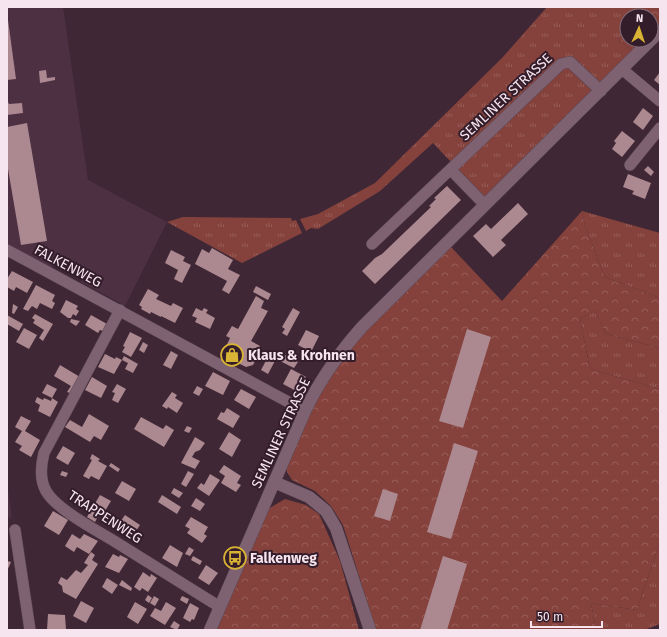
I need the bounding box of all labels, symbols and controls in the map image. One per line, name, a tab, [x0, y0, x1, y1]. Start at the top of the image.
north arrow	[619, 8, 659, 48]
text: N	[636, 12, 643, 25]
street label: SEMLINER STRASSE	[456, 50, 556, 144]
street label: FALKENWEG	[31, 241, 105, 291]
shop icon: Klaus & Krohnen	[219, 342, 245, 368]
place label: Klaus & Krohnen	[248, 347, 355, 364]
street label: SEMLINER STRASSE	[248, 375, 314, 491]
street label: TRAPPENWEG	[65, 487, 145, 547]
bus stop icon: Falkenweg	[222, 545, 248, 571]
place label: Falkenweg	[250, 550, 317, 567]
scale bar	[531, 603, 602, 629]
text: 50 m	[537, 610, 563, 624]

